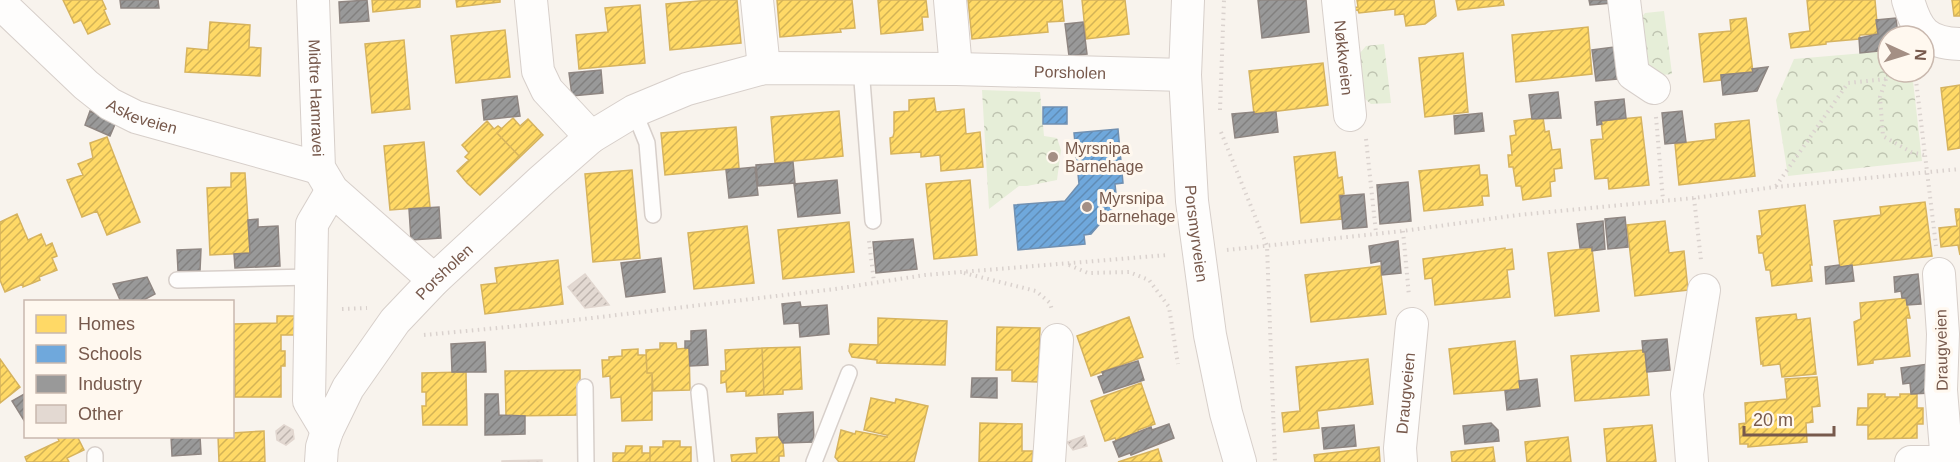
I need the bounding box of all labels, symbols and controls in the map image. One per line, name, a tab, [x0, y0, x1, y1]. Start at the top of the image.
street label: Nøkkveien	[1331, 19, 1356, 96]
north arrow	[1876, 24, 1936, 84]
street label: Midtre Hamravei	[305, 39, 327, 157]
text: N	[1912, 49, 1929, 61]
street label: Porsholen	[1034, 63, 1106, 82]
street label: Askeveien	[104, 96, 179, 137]
place label: Myrsnipa Barnehage	[1065, 140, 1143, 175]
marker: Myrsnipa Barnehage	[1046, 150, 1060, 164]
street label: Porsmyrveien	[1182, 184, 1211, 283]
place label: Myrsnipa barnehage	[1099, 190, 1176, 225]
marker: Myrsnipa barnehage	[1080, 200, 1094, 214]
street label: Porsholen	[412, 241, 476, 303]
legend	[24, 300, 234, 438]
street label: Draugveien	[1932, 309, 1951, 391]
text: Homes	[78, 314, 135, 334]
text: Schools	[78, 344, 142, 364]
street label: Draugveien	[1393, 352, 1418, 435]
text: Industry	[78, 374, 142, 394]
scale bar	[1744, 399, 1834, 437]
text: Other	[78, 404, 123, 424]
text: 20 m	[1753, 410, 1793, 430]

